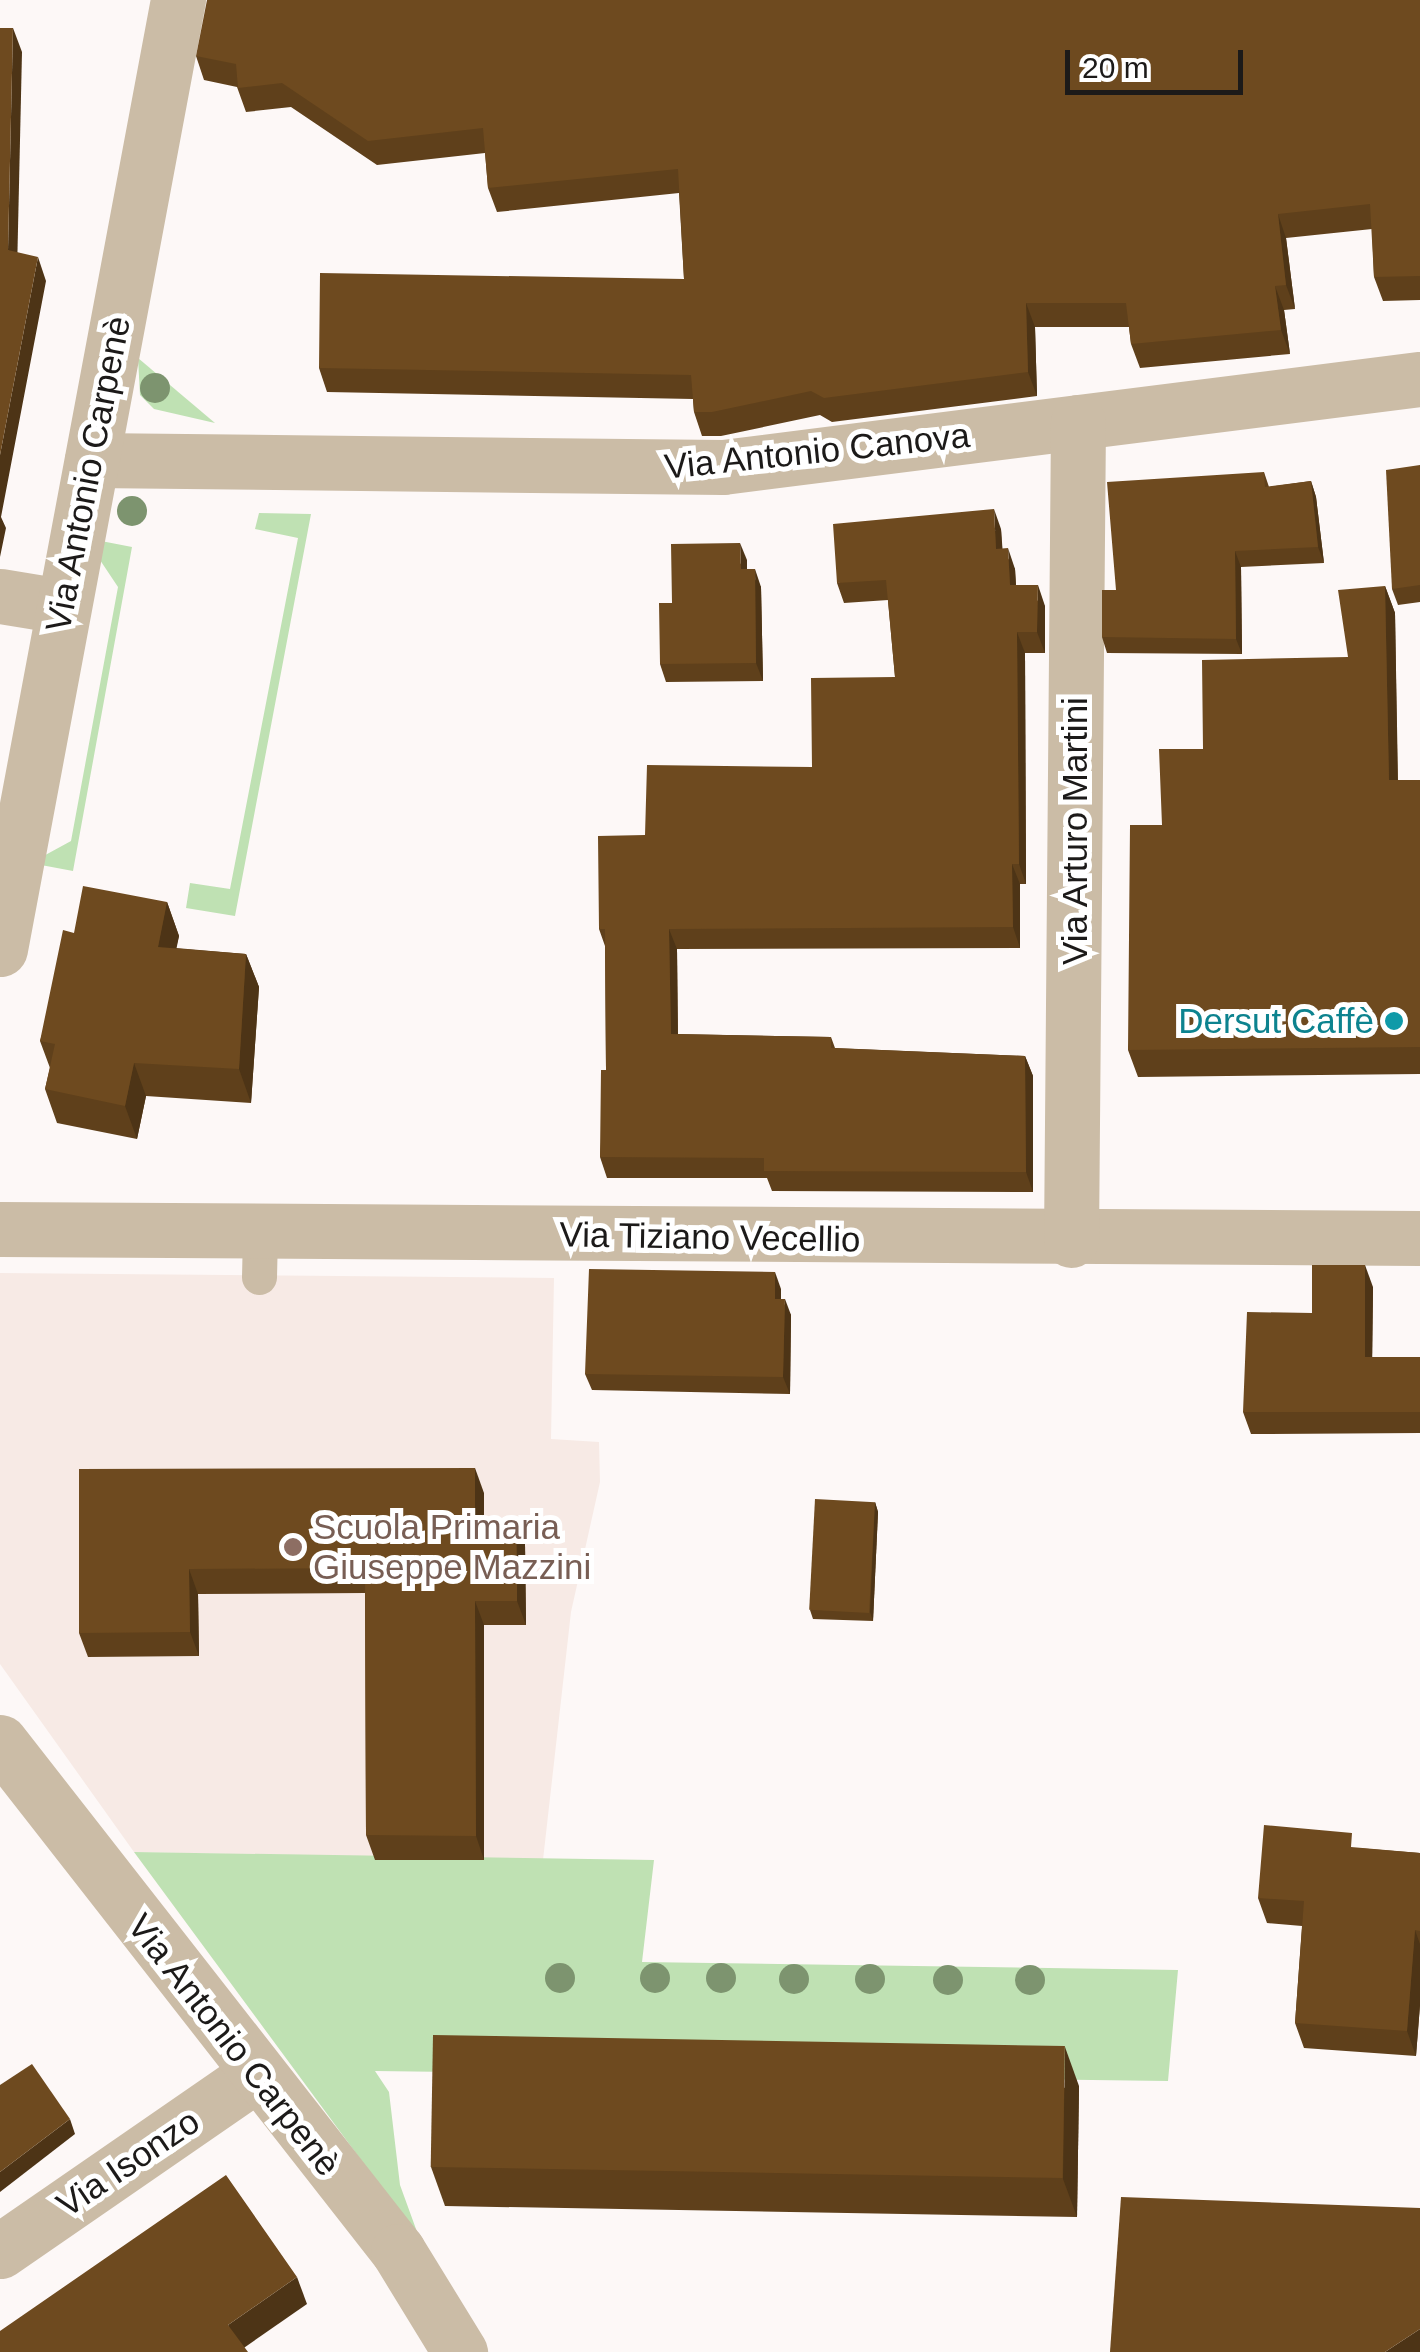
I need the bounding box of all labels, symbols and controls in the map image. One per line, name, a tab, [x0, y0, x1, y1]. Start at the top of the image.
scale bar	[1070, 30, 1248, 92]
text: 20 m	[1082, 51, 1149, 84]
street label: Via Antonio Carpenè	[37, 312, 139, 636]
street label: Via Antonio Canova	[661, 414, 973, 488]
street label: Via Arturo Martini	[1054, 696, 1096, 966]
place label: Dersut Caffè	[1178, 1000, 1374, 1042]
marker: Dersut Caffè	[1383, 1010, 1405, 1032]
street label: Via Tiziano Vecellio	[559, 1213, 861, 1261]
place label: Scuola Primaria Giuseppe Mazzini	[313, 1506, 591, 1588]
marker: Scuola Primaria Giuseppe Mazzini	[282, 1536, 304, 1558]
street label: Via Antonio Carpenè	[118, 1905, 350, 2185]
street label: Via Isonzo	[49, 2100, 207, 2226]

